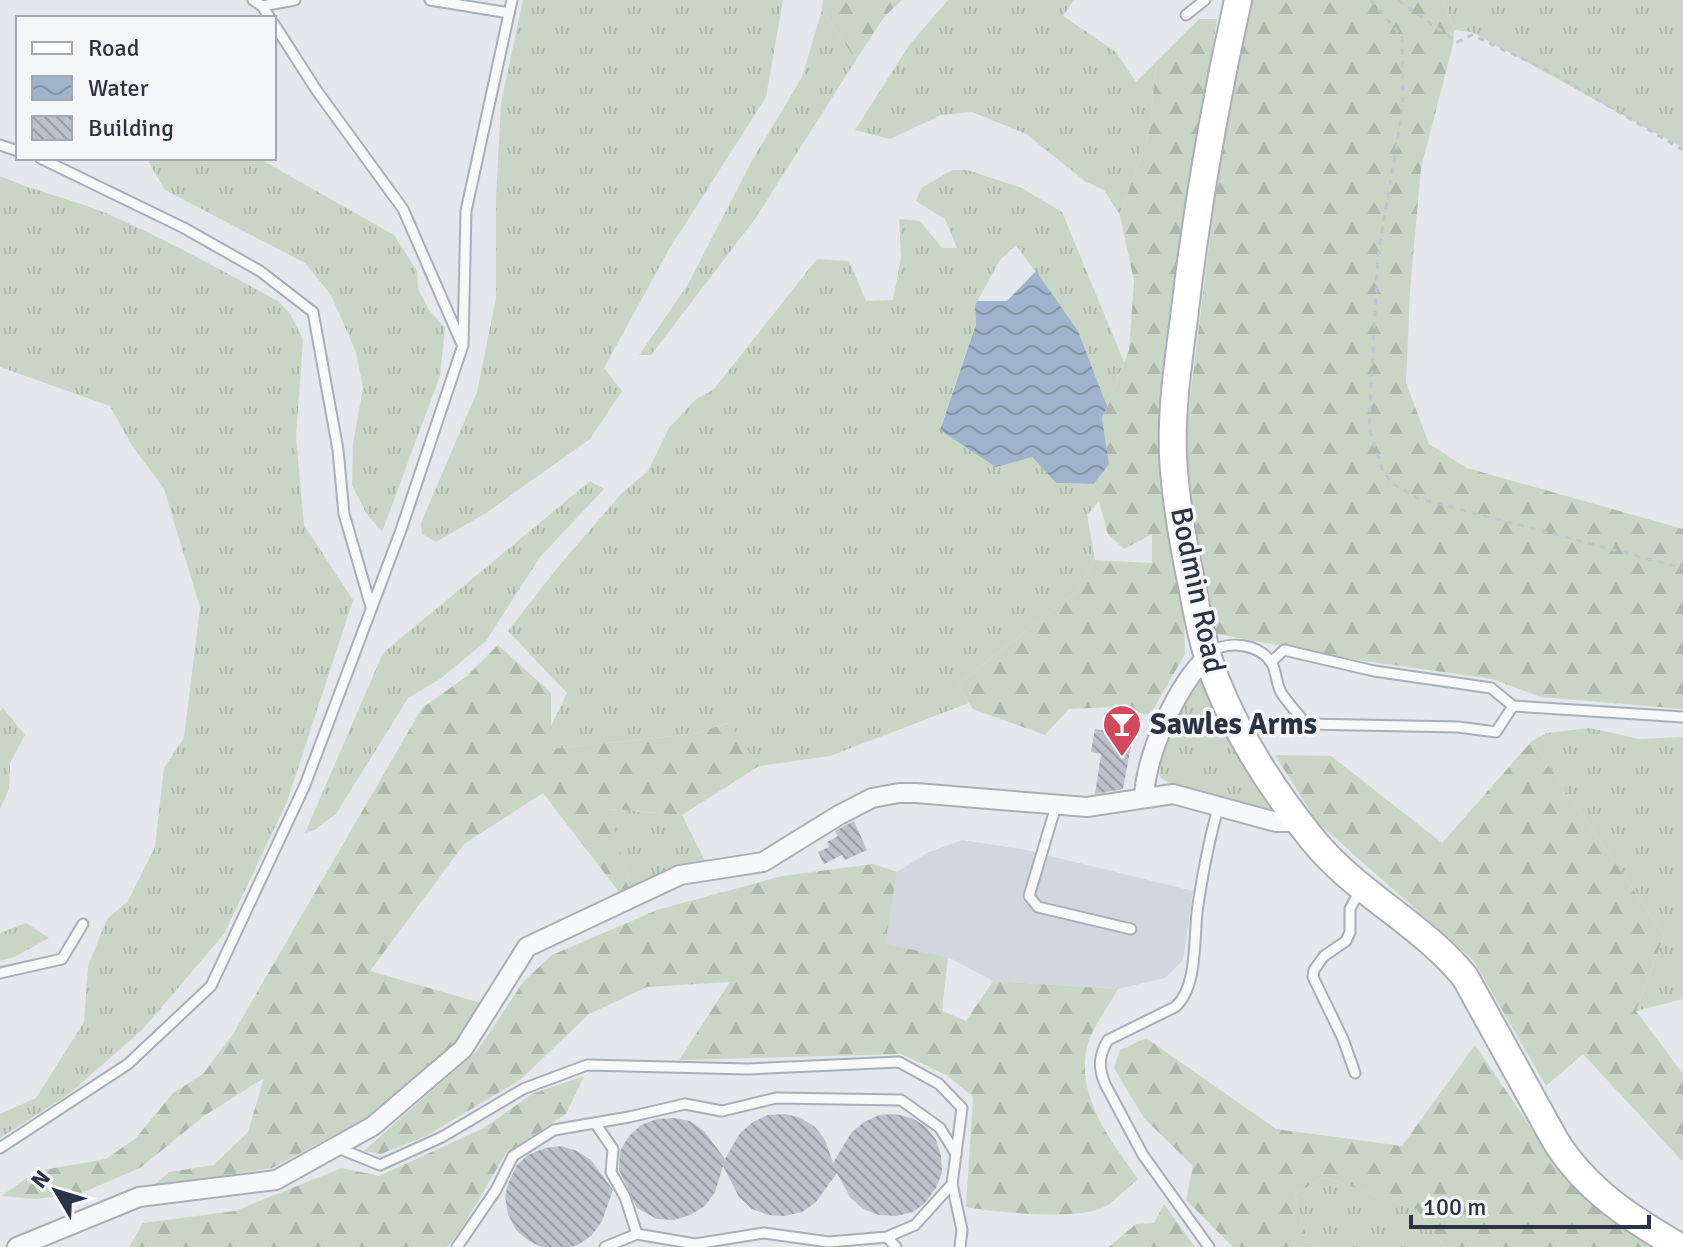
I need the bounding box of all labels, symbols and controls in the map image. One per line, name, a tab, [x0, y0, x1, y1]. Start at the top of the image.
legend	[16, 16, 276, 160]
text: Road	[88, 33, 139, 63]
text: Water	[88, 73, 149, 103]
text: Building	[88, 113, 174, 143]
street label: Bodmin Road	[1162, 504, 1233, 677]
bar icon: Sawles Arms	[1101, 703, 1143, 758]
place label: Sawles Arms	[1150, 706, 1317, 743]
north arrow	[16, 1151, 96, 1231]
text: N	[25, 1165, 56, 1193]
scale bar	[1411, 1179, 1649, 1229]
text: 100 m	[1423, 1192, 1486, 1222]

